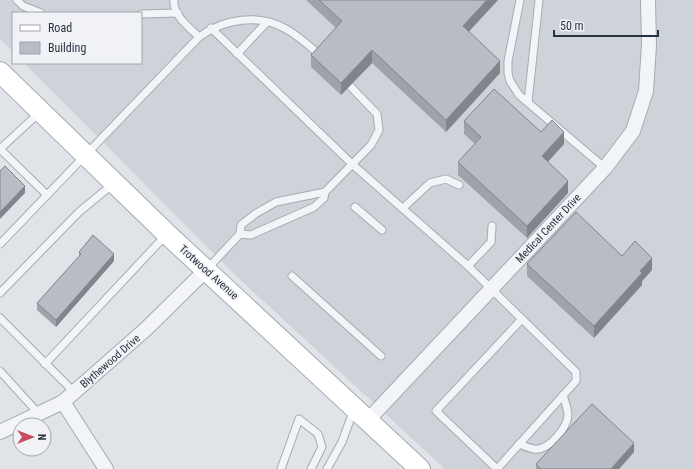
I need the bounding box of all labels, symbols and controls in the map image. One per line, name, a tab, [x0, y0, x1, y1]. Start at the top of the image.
legend	[12, 12, 142, 64]
scale bar	[554, 12, 658, 38]
text: 50 m	[560, 19, 584, 33]
text: Road	[48, 21, 72, 35]
text: Building	[48, 41, 86, 55]
street label: Medical Center Drive	[513, 191, 584, 266]
street label: Trotwood Avenue	[176, 242, 241, 302]
street label: Blythewood Drive	[78, 332, 143, 391]
north arrow	[12, 417, 52, 457]
text: N	[35, 434, 48, 441]

